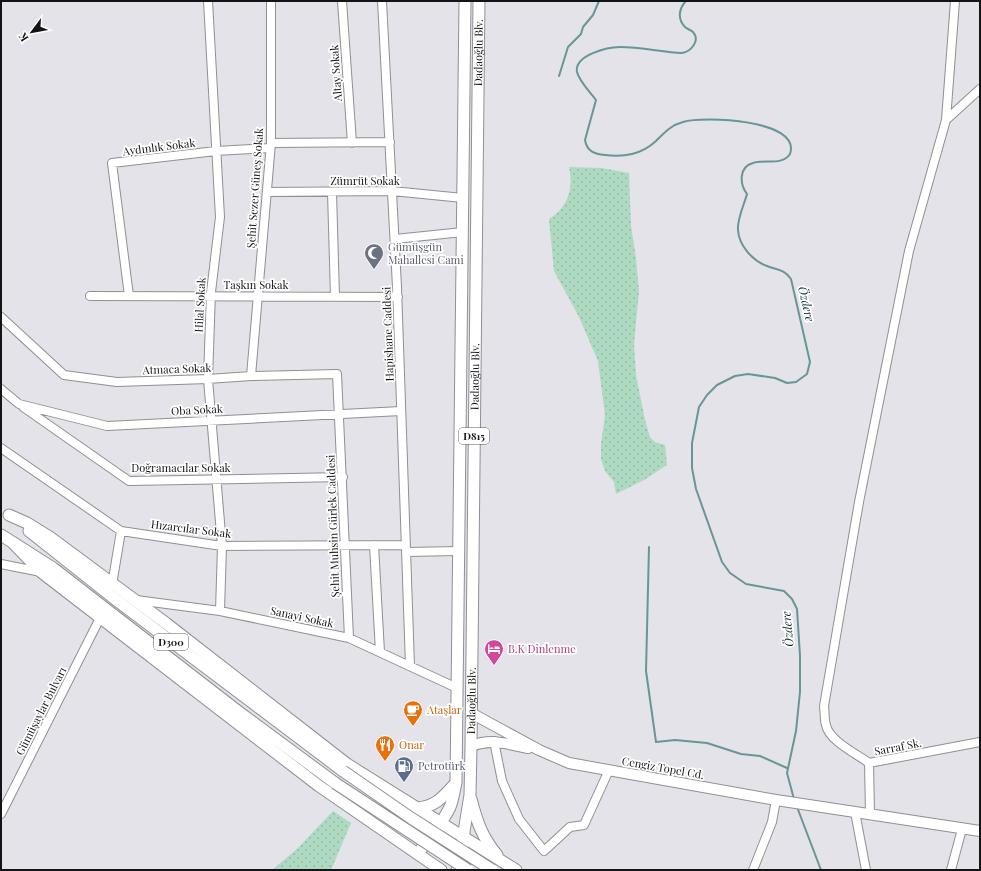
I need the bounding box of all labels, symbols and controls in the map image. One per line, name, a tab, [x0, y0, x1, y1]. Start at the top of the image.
north arrow	[12, 12, 52, 52]
street label: Dadaoğlu Blv.	[470, 19, 486, 86]
text: K	[15, 30, 32, 45]
street label: Altay Sokak	[326, 44, 345, 103]
street label: Şehit Sezer Güneş Sokak	[243, 127, 266, 249]
street label: Aydınlık Sokak	[121, 135, 196, 159]
street label: Zümrüt Sokak	[330, 173, 400, 188]
place label: Gümüşgün Mahallesi Cami	[388, 239, 464, 267]
mosque icon: Gümüşgün Mahallesi Cami	[363, 242, 385, 270]
street label: Hilal Sokak	[191, 277, 208, 333]
street label: Taşkın Sokak	[224, 277, 288, 292]
water label: Özdere	[795, 285, 819, 323]
street label: Hapishane Caddesi	[378, 286, 397, 382]
street label: Dadaoğlu Blv.	[467, 343, 482, 410]
street label: Atmaca Sokak	[141, 360, 212, 377]
street label: Oba Sokak	[171, 401, 223, 418]
road number: D815	[459, 428, 489, 444]
street label: Şehit Muhsin Gürlek Caddesi	[323, 454, 342, 598]
street label: Doğramacılar Sokak	[131, 460, 231, 475]
street label: Hızarcılar Sokak	[150, 516, 232, 541]
street label: Sanayi Sokak	[269, 602, 335, 631]
water label: Özdere	[777, 611, 797, 648]
road number: D300	[154, 634, 188, 650]
hotel icon: B.K Dinlenme	[483, 638, 505, 666]
place label: B.K Dinlenme	[508, 641, 576, 656]
street label: Gümüşaylar Bulvarı	[12, 664, 69, 757]
street label: Dadaoğlu Blv.	[463, 667, 479, 734]
cafe icon: Ataşlar	[402, 699, 424, 727]
place label: Ataşlar	[426, 702, 462, 717]
restaurant icon: Onar	[374, 734, 396, 762]
street label: Sarraf Sk.	[873, 735, 923, 758]
place label: Onar	[399, 737, 424, 752]
street label: Cengiz Topel Cd.	[621, 753, 706, 782]
fuel station icon: Petrotürk	[393, 755, 415, 783]
place label: Petrotürk	[418, 758, 466, 773]

